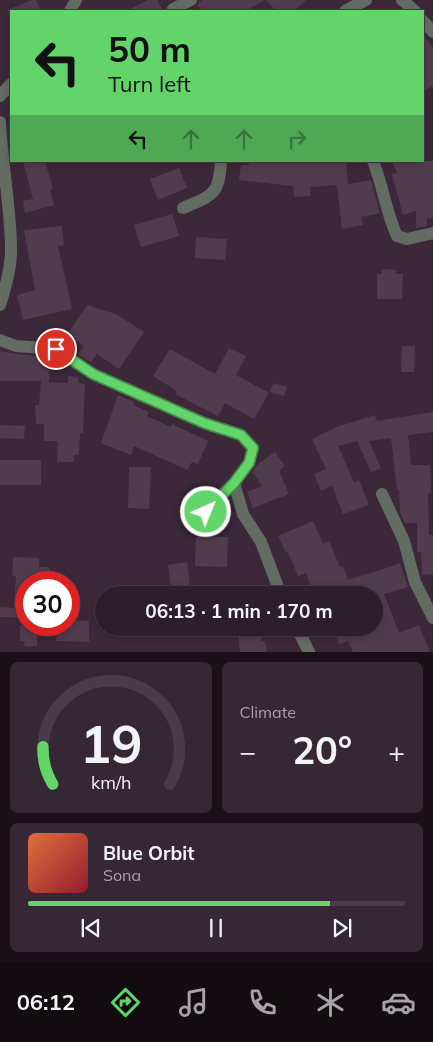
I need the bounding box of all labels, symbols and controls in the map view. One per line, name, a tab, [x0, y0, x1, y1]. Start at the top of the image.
text: 50 m	[108, 27, 191, 71]
icon: left	[25, 30, 90, 95]
text: Turn left	[108, 70, 191, 98]
icon: left	[124, 125, 152, 153]
icon: ahead	[177, 125, 205, 153]
icon: ahead	[230, 125, 258, 153]
icon: right	[283, 125, 311, 153]
pin	[35, 328, 77, 370]
icon: arrive	[42, 335, 70, 363]
position arrow	[179, 485, 231, 537]
speed limit sign: 30	[15, 571, 80, 636]
text: 06:13 · 1 min · 170 m	[145, 599, 333, 623]
text: Climate	[240, 702, 296, 722]
text: 19	[80, 711, 142, 776]
text: 20°	[292, 726, 352, 774]
text: −	[240, 734, 256, 769]
text: +	[388, 734, 405, 769]
text: km/h	[91, 771, 131, 793]
text: Blue Orbit	[103, 841, 194, 865]
text: Sona	[103, 865, 141, 885]
icon: previous	[77, 914, 105, 942]
icon: pause	[202, 914, 230, 942]
icon: next	[328, 914, 356, 942]
icon: directions	[108, 985, 143, 1020]
icon: music	[176, 985, 211, 1020]
icon: phone	[245, 985, 280, 1020]
icon: climate	[313, 985, 348, 1020]
icon: car	[381, 985, 416, 1020]
text: 06:12	[17, 988, 75, 1016]

